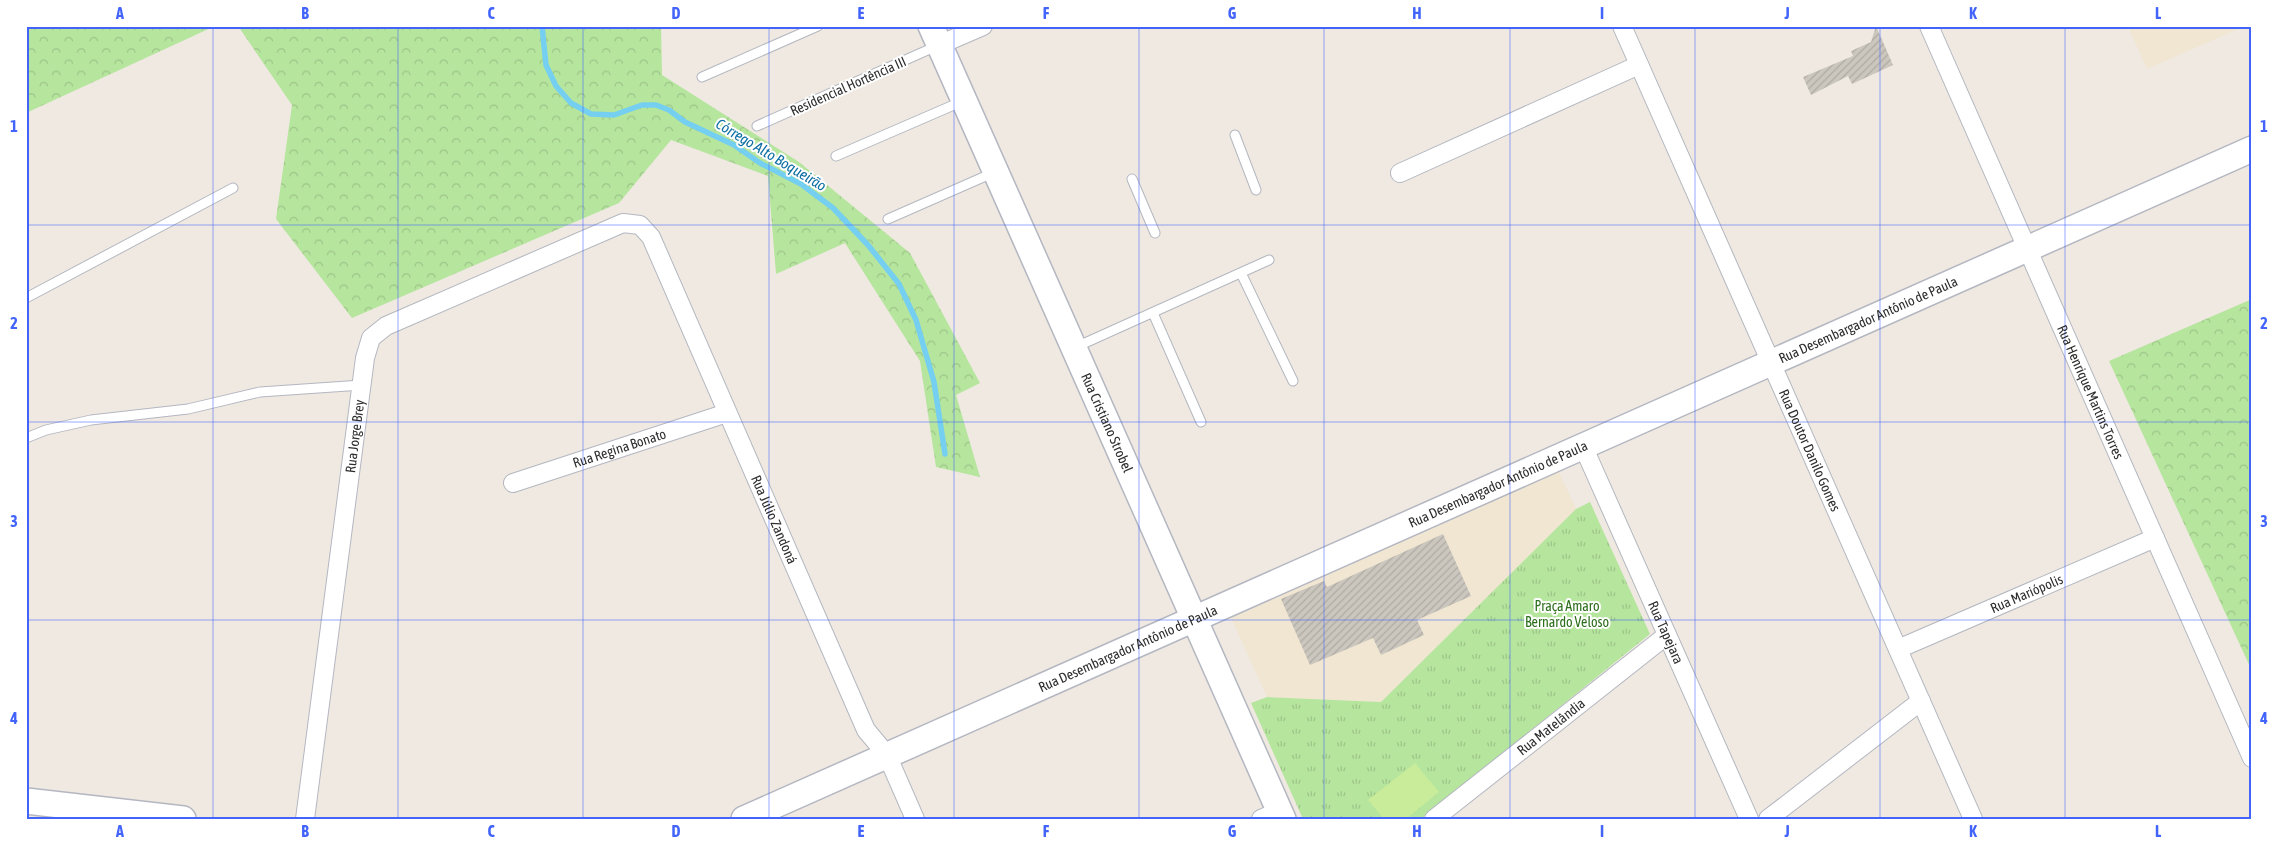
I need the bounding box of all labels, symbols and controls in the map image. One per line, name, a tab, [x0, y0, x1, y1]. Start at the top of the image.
text: A	[115, 4, 124, 22]
text: B	[301, 4, 309, 22]
text: C	[487, 4, 495, 22]
text: D	[672, 4, 681, 22]
text: E	[858, 4, 865, 22]
text: F	[1043, 4, 1050, 22]
text: G	[1228, 4, 1237, 22]
text: H	[1412, 4, 1422, 22]
text: I	[1600, 4, 1604, 22]
text: J	[1783, 4, 1790, 22]
text: K	[1969, 4, 1977, 22]
text: L	[2155, 4, 2162, 22]
street label: Residencial Hortência III	[788, 53, 908, 119]
water label: Córrego Alto Boqueirão	[713, 115, 830, 194]
text: 1	[10, 117, 18, 135]
text: 1	[2260, 117, 2268, 135]
street label: Rua Desembargador Antônio de Paula	[1776, 273, 1960, 366]
text: 2	[10, 314, 18, 332]
text: 2	[2260, 314, 2268, 332]
street label: Rua Henrique Martins Torres	[2054, 322, 2127, 462]
street label: Rua Cristiano Strobel	[1078, 370, 1136, 475]
street label: Rua Doutor Danilo Gomes	[1776, 387, 1844, 514]
street label: Rua Jorge Brey	[342, 398, 368, 474]
street label: Rua Regina Bonato	[571, 425, 668, 471]
street label: Rua Desembargador Antônio de Paula	[1406, 437, 1590, 531]
street label: Rua Júlio Zandoná	[748, 473, 801, 566]
text: 3	[10, 512, 18, 530]
text: 3	[2260, 512, 2268, 530]
street label: Rua Mariópolis	[1988, 571, 2065, 616]
park label: Praça Amaro Bernardo Veloso	[1525, 598, 1609, 630]
street label: Rua Tapejara	[1645, 599, 1687, 666]
street label: Rua Desembargador Antônio de Paula	[1036, 602, 1220, 695]
street label: Rua Matelândia	[1514, 695, 1588, 758]
text: 4	[9, 709, 18, 727]
text: 4	[2259, 709, 2268, 727]
text: A	[115, 822, 124, 840]
text: B	[301, 822, 309, 840]
text: C	[487, 822, 495, 840]
text: D	[672, 822, 681, 840]
text: E	[858, 822, 865, 840]
text: F	[1043, 822, 1050, 840]
text: G	[1228, 822, 1237, 840]
text: H	[1412, 822, 1422, 840]
text: I	[1600, 822, 1604, 840]
text: J	[1783, 822, 1790, 840]
text: K	[1969, 822, 1977, 840]
text: L	[2155, 822, 2162, 840]

